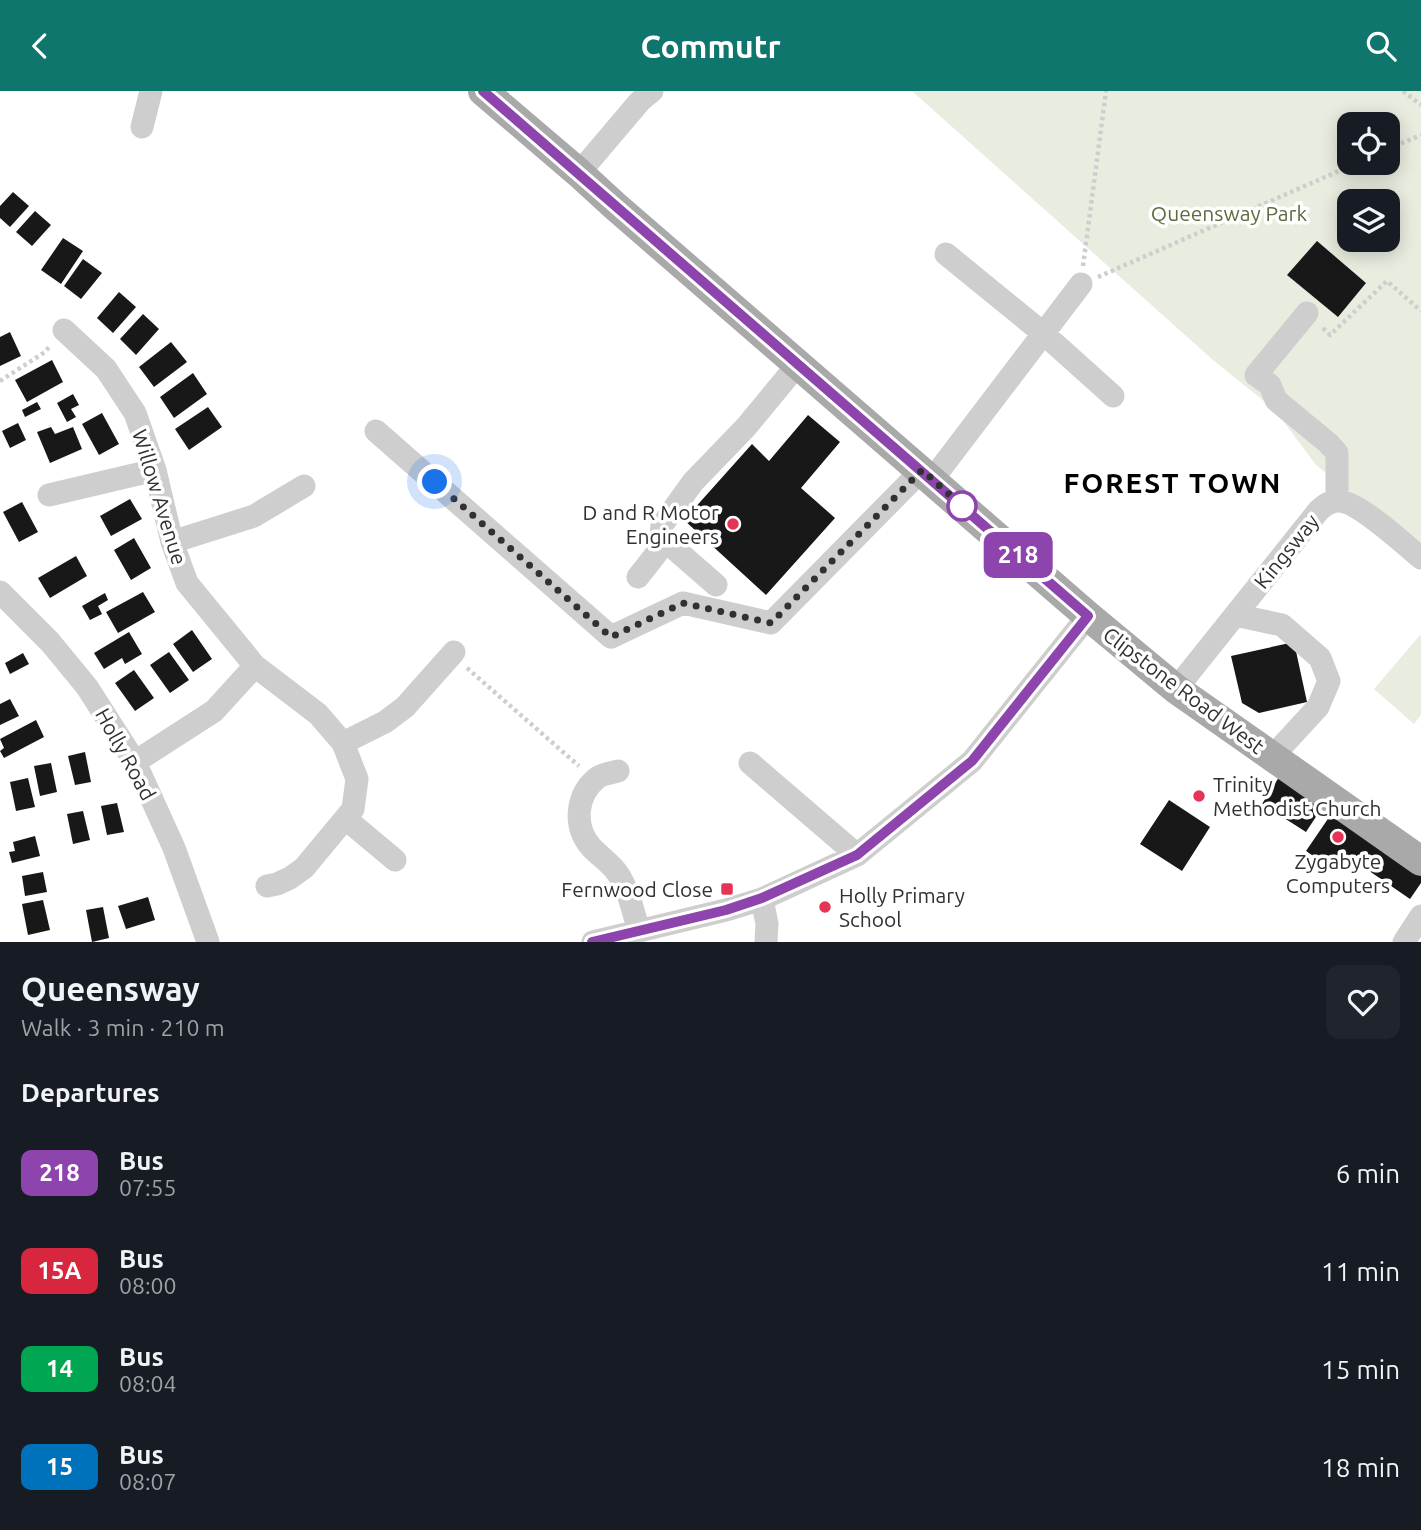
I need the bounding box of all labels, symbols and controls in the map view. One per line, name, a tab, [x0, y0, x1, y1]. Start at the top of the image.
icon: back	[21, 27, 59, 65]
icon: search	[1362, 27, 1400, 65]
text: Commutr	[640, 28, 781, 64]
map controls	[1337, 112, 1400, 252]
button: locate	[1337, 112, 1400, 175]
button: layers	[1337, 189, 1400, 252]
park label: Queensway Park	[1151, 201, 1308, 225]
street label: Willow Avenue	[128, 427, 192, 567]
your location	[417, 464, 452, 499]
district label: FOREST TOWN	[1064, 467, 1282, 498]
unlabelled marker	[947, 491, 977, 521]
place label: D and R Motor Engineers	[583, 500, 719, 548]
street label: Kingsway	[1249, 509, 1323, 593]
marker: D and R Motor Engineers	[725, 516, 741, 532]
line badge: 218	[978, 532, 1058, 578]
text: 218	[998, 541, 1038, 568]
street label: Clipstone Road West	[1099, 622, 1269, 758]
street label: Holly Road	[91, 704, 161, 804]
place label: Trinity Methodist Church	[1213, 772, 1381, 820]
marker: Trinity Methodist Church	[1191, 788, 1207, 804]
marker: Zygabyte Computers	[1330, 829, 1346, 845]
place label: Zygabyte Computers	[1286, 849, 1390, 897]
place label: Fernwood Close	[561, 877, 713, 901]
marker: Fernwood Close	[719, 881, 735, 897]
place label: Holly Primary School	[839, 883, 965, 931]
marker: Holly Primary School	[817, 899, 833, 915]
button: heart	[1326, 965, 1400, 1039]
text: Queensway	[21, 970, 200, 1007]
text: Walk · 3 min · 210 m	[21, 1015, 225, 1040]
text: Departures	[21, 1078, 159, 1107]
text: Bus	[119, 1146, 164, 1175]
text: 218	[39, 1159, 80, 1186]
text: 6 min	[1336, 1159, 1400, 1188]
text: 07:55	[119, 1175, 177, 1200]
text: Bus	[119, 1244, 164, 1273]
text: 15A	[38, 1257, 81, 1284]
text: 11 min	[1321, 1257, 1400, 1286]
text: 08:00	[119, 1273, 177, 1298]
text: Bus	[119, 1342, 164, 1371]
text: 14	[46, 1355, 73, 1382]
text: 15 min	[1321, 1355, 1400, 1384]
text: 08:04	[119, 1371, 177, 1396]
text: Bus	[119, 1440, 164, 1469]
text: 15	[46, 1453, 73, 1480]
text: 18 min	[1321, 1453, 1400, 1482]
text: 08:07	[119, 1469, 177, 1494]

